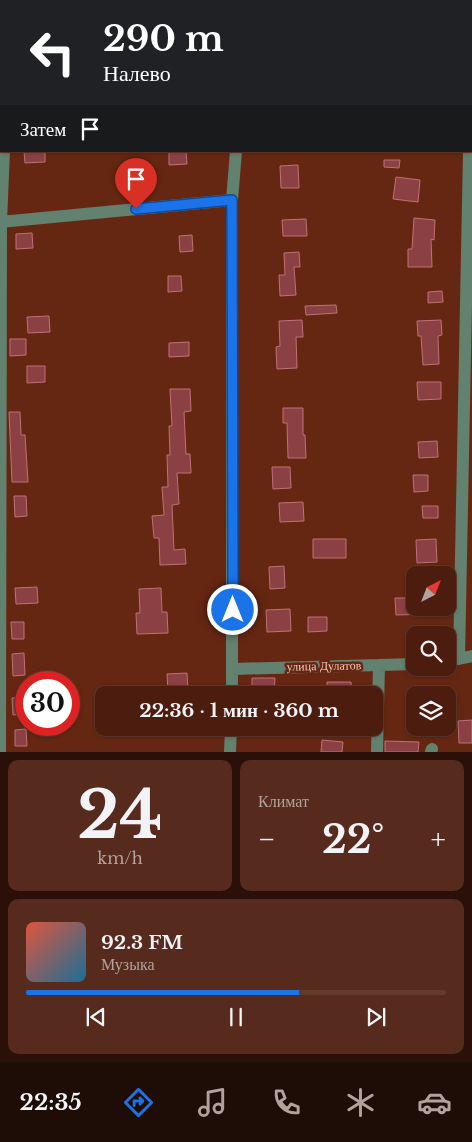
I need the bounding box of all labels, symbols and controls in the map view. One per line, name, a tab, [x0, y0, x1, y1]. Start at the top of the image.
text: 290 m	[103, 17, 224, 60]
icon: left	[20, 20, 85, 85]
text: Налево	[103, 60, 171, 87]
icon: arrive	[76, 115, 104, 143]
text: Затем	[20, 118, 66, 141]
pin	[115, 158, 157, 209]
icon: arrive	[122, 165, 150, 193]
north arrow	[406, 566, 456, 616]
map controls	[406, 566, 456, 736]
position arrow	[206, 583, 258, 635]
button: search	[406, 626, 456, 676]
street label: улица Дулатов	[287, 657, 362, 674]
speed limit sign: 30	[15, 671, 80, 736]
button: layers	[406, 686, 456, 736]
text: 22:36 · 1 мин · 360 m	[139, 699, 339, 722]
text: 24	[77, 775, 163, 856]
text: Климат	[258, 791, 309, 811]
text: 22°	[322, 816, 384, 863]
text: −	[258, 822, 276, 857]
text: +	[431, 822, 446, 857]
text: km/h	[97, 848, 143, 868]
text: 92.3 FM	[101, 931, 183, 954]
text: Музыка	[101, 954, 155, 974]
icon: previous	[82, 1003, 110, 1031]
icon: pause	[222, 1003, 250, 1031]
icon: next	[362, 1003, 390, 1031]
icon: directions	[121, 1085, 156, 1120]
icon: music	[195, 1085, 230, 1120]
icon: phone	[269, 1085, 304, 1120]
icon: climate	[343, 1085, 378, 1120]
icon: car	[417, 1085, 452, 1120]
text: 22:35	[20, 1089, 82, 1116]

